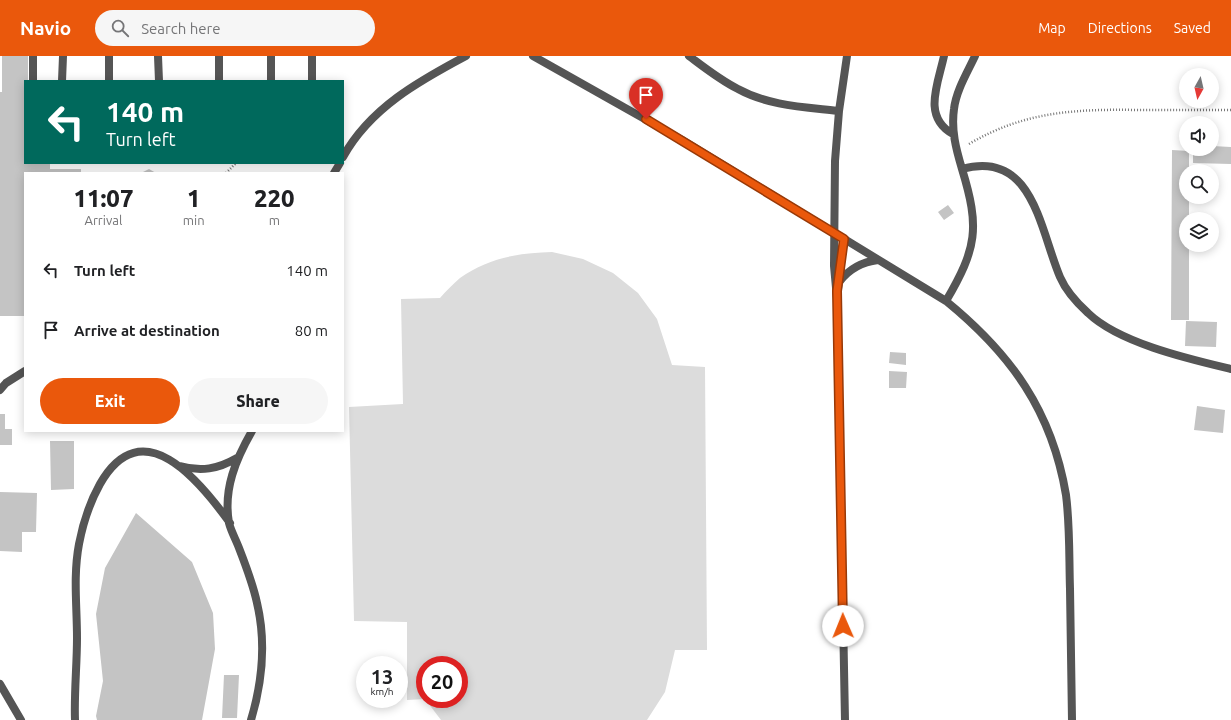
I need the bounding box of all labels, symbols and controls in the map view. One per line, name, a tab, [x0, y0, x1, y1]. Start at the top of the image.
search box	[95, 10, 375, 46]
text: Navio	[20, 17, 71, 39]
icon: search	[109, 17, 131, 39]
text: Search here	[141, 20, 220, 37]
text: Map	[1038, 20, 1066, 36]
text: Directions	[1088, 20, 1152, 36]
text: Saved	[1174, 20, 1211, 36]
north arrow	[1179, 68, 1219, 108]
map controls	[1179, 68, 1219, 252]
pin	[629, 78, 663, 119]
icon: arrive	[635, 84, 657, 106]
icon: left	[40, 96, 92, 148]
text: 140 m	[106, 96, 184, 127]
button: sound	[1179, 116, 1219, 156]
text: Turn left	[106, 129, 176, 149]
button: search	[1179, 164, 1219, 204]
text: 11:07	[73, 185, 133, 212]
text: 1	[187, 185, 200, 212]
text: 220	[254, 185, 295, 212]
button: layers	[1179, 212, 1219, 252]
text: Arrival	[84, 213, 122, 227]
text: min	[183, 213, 205, 227]
text: m	[269, 213, 280, 227]
icon: left	[40, 259, 62, 281]
text: Turn left	[74, 262, 135, 279]
text: 140 m	[286, 262, 328, 279]
icon: arrive	[40, 319, 62, 341]
text: Arrive at destination	[74, 322, 220, 339]
text: 80 m	[295, 322, 328, 339]
button: Exit	[40, 378, 180, 424]
button: Share	[188, 378, 328, 424]
position arrow	[822, 605, 864, 647]
speed limit sign: 20	[416, 656, 468, 708]
text: 13	[371, 665, 393, 688]
text: km/h	[370, 686, 394, 697]

